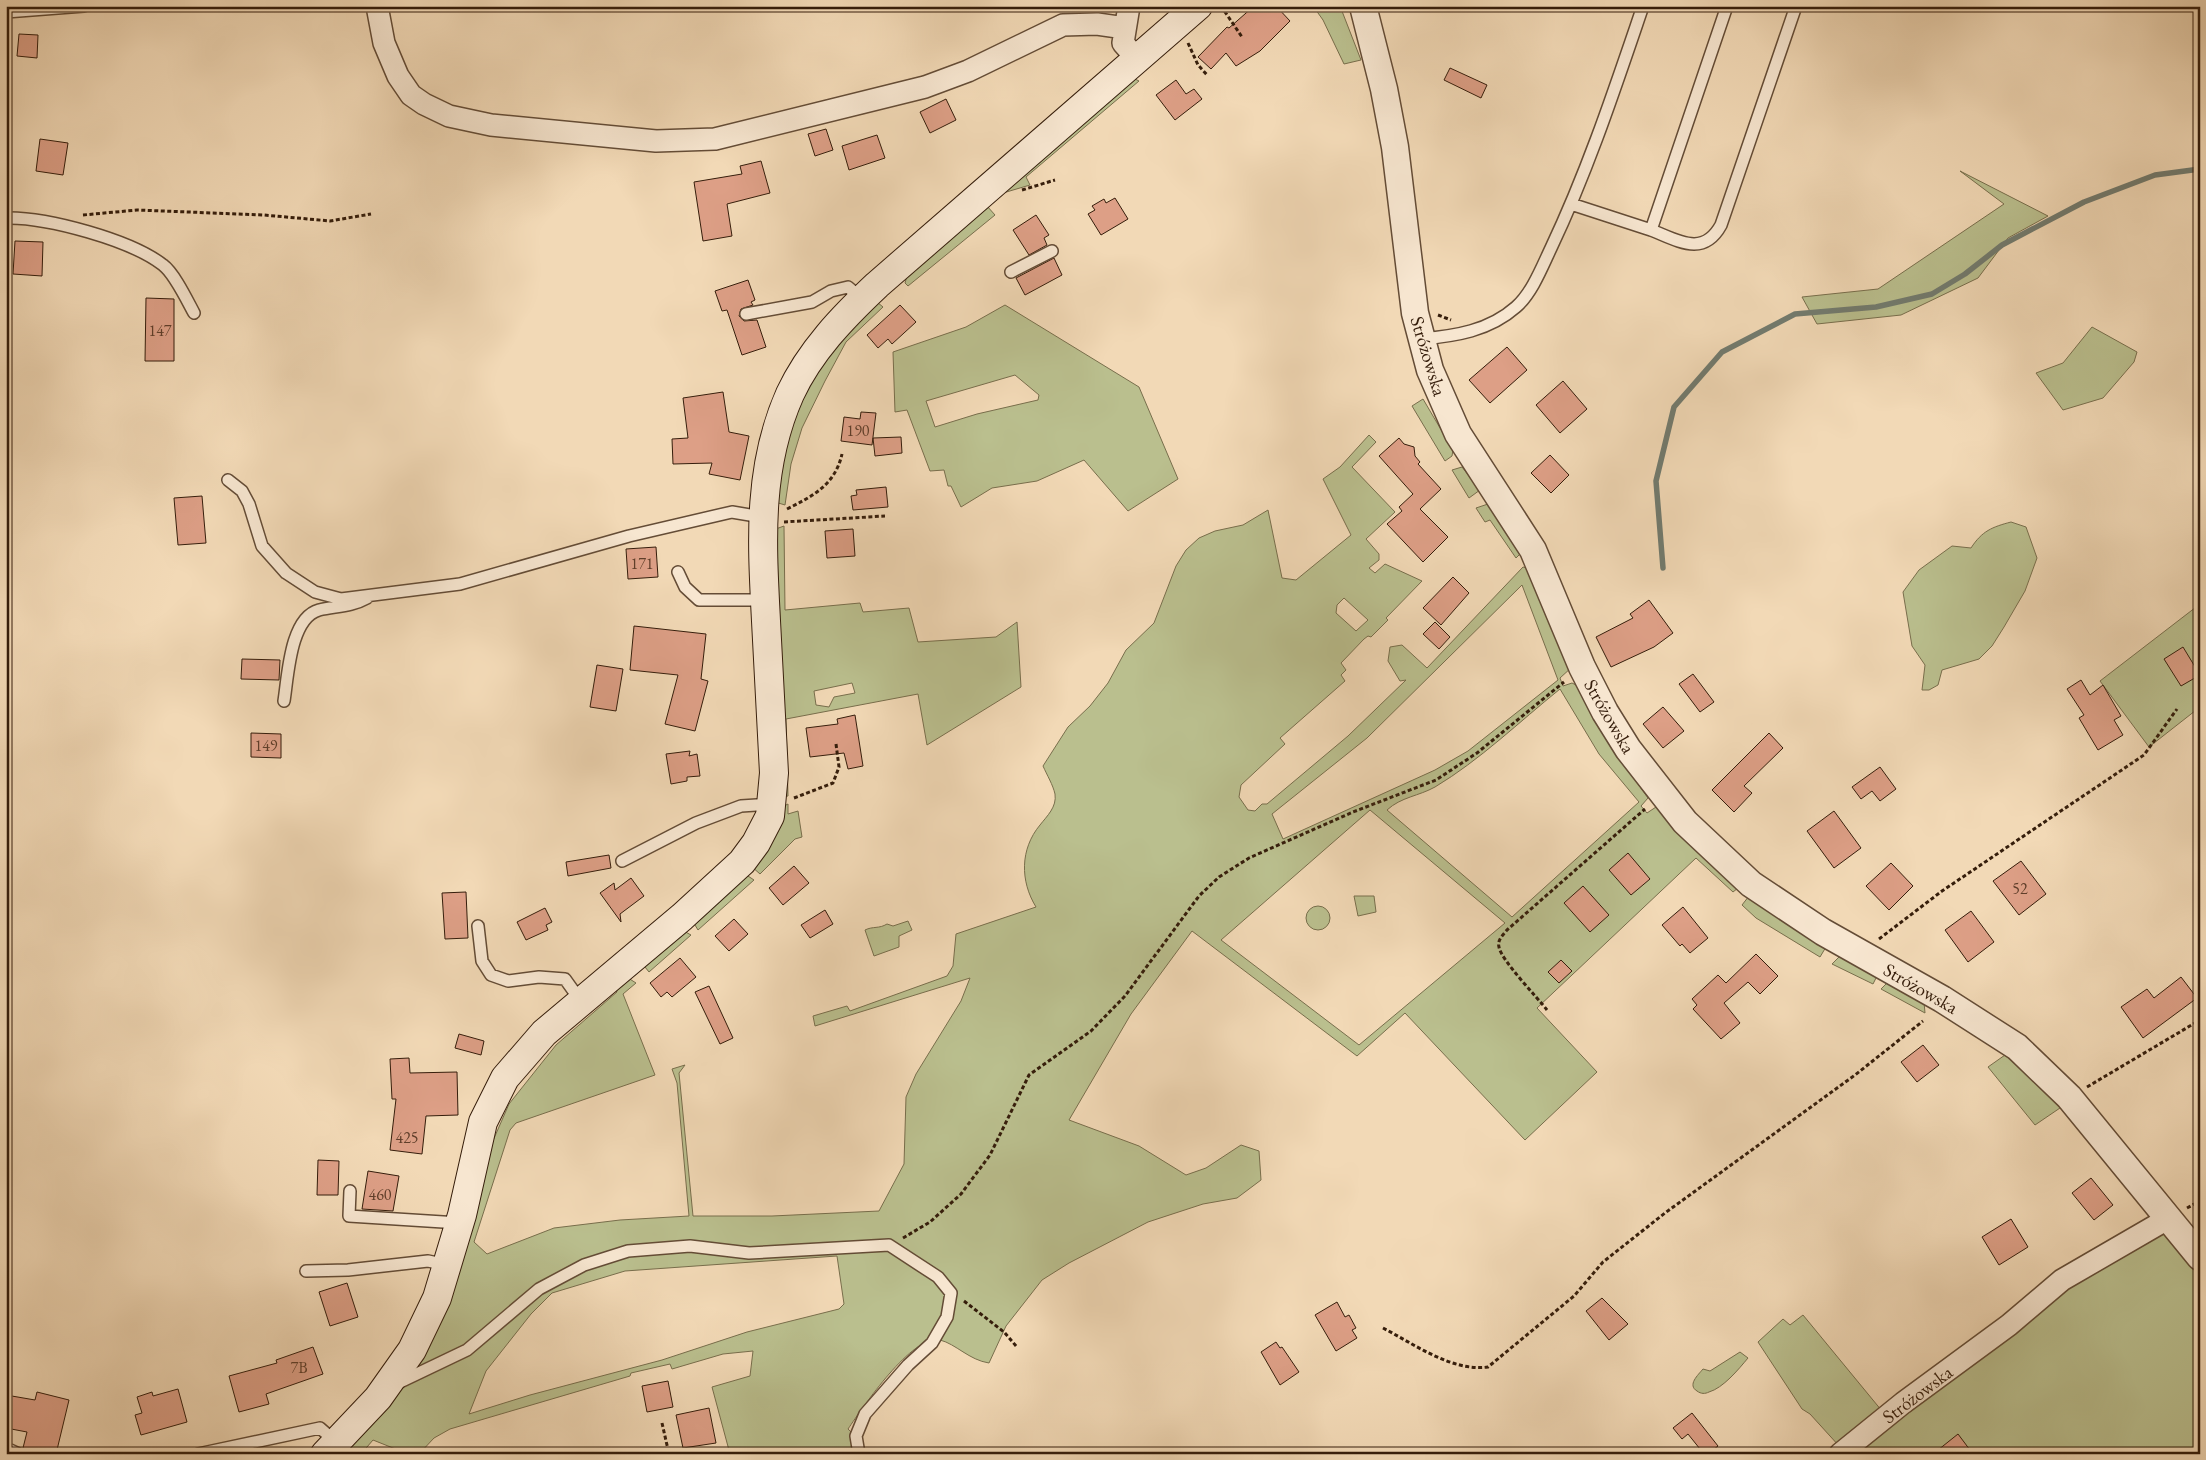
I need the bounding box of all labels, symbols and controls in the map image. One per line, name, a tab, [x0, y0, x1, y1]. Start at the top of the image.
street label: Stróżowska	[1405, 313, 1453, 399]
house number: 147	[148, 320, 172, 341]
house number: 190	[846, 420, 870, 441]
house number: 171	[630, 553, 654, 574]
street label: Stróżowska	[1578, 674, 1641, 758]
house number: 149	[254, 735, 278, 756]
house number: 52	[2012, 878, 2028, 899]
street label: Stróżowska	[1879, 957, 1963, 1020]
house number: 425	[395, 1127, 419, 1148]
house number: 460	[368, 1184, 392, 1205]
house number: 7B	[290, 1357, 308, 1378]
street label: Stróżowska	[1877, 1359, 1958, 1429]

